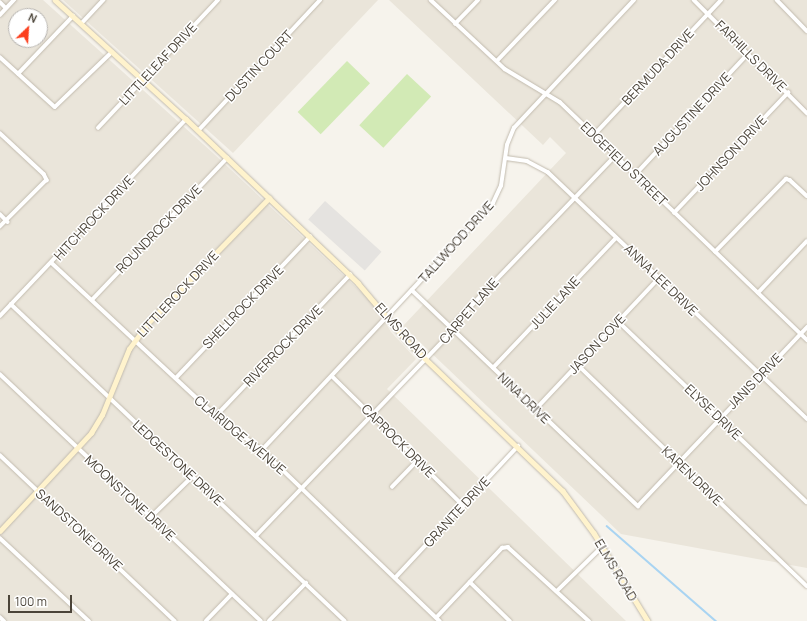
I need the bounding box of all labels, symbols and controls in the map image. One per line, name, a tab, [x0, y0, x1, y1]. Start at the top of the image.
north arrow	[8, 8, 48, 48]
text: N	[26, 9, 40, 26]
street label: FARHILLS DRIVE	[712, 17, 790, 95]
street label: LITTLELEAF DRIVE	[116, 20, 200, 108]
street label: BERMUDA DRIVE	[619, 26, 697, 108]
street label: DUSTIN COURT	[222, 27, 296, 105]
street label: AUGUSTINE DRIVE	[649, 69, 735, 159]
street label: JOHNSON DRIVE	[692, 112, 770, 194]
street label: EDGEFIELD STREET	[578, 119, 670, 209]
street label: HITCHROCK DRIVE	[51, 172, 137, 264]
street label: ROUNDROCK DRIVE	[113, 182, 205, 276]
street label: TALLWOOD DRIVE	[415, 198, 497, 286]
street label: ANNA LEE DRIVE	[621, 241, 701, 319]
street label: LITTLEROCK DRIVE	[134, 248, 222, 340]
street label: SHELLROCK DRIVE	[199, 262, 287, 352]
street label: JULIE LANE	[527, 274, 583, 332]
street label: CARPET LANE	[436, 275, 502, 347]
street label: ELMS ROAD	[372, 300, 430, 362]
street label: RIVERROCK DRIVE	[240, 302, 326, 390]
street label: JASON COVE	[565, 311, 629, 377]
street label: JANIS DRIVE	[724, 350, 786, 412]
street label: NINA DRIVE	[495, 369, 553, 427]
street label: ELYSE DRIVE	[681, 381, 745, 443]
street label: CLAIRIDGE AVENUE	[191, 392, 289, 478]
street label: CAPROCK DRIVE	[358, 401, 438, 481]
street label: LEDGESTONE DRIVE	[129, 417, 227, 509]
street label: KAREN DRIVE	[658, 443, 726, 509]
street label: MOONSTONE DRIVE	[82, 452, 178, 544]
street label: GRANITE DRIVE	[420, 474, 494, 550]
street label: SANDSTONE DRIVE	[32, 486, 126, 574]
street label: ELMS ROAD	[591, 536, 641, 604]
scale bar	[10, 587, 74, 613]
text: 100 m	[15, 593, 47, 610]

